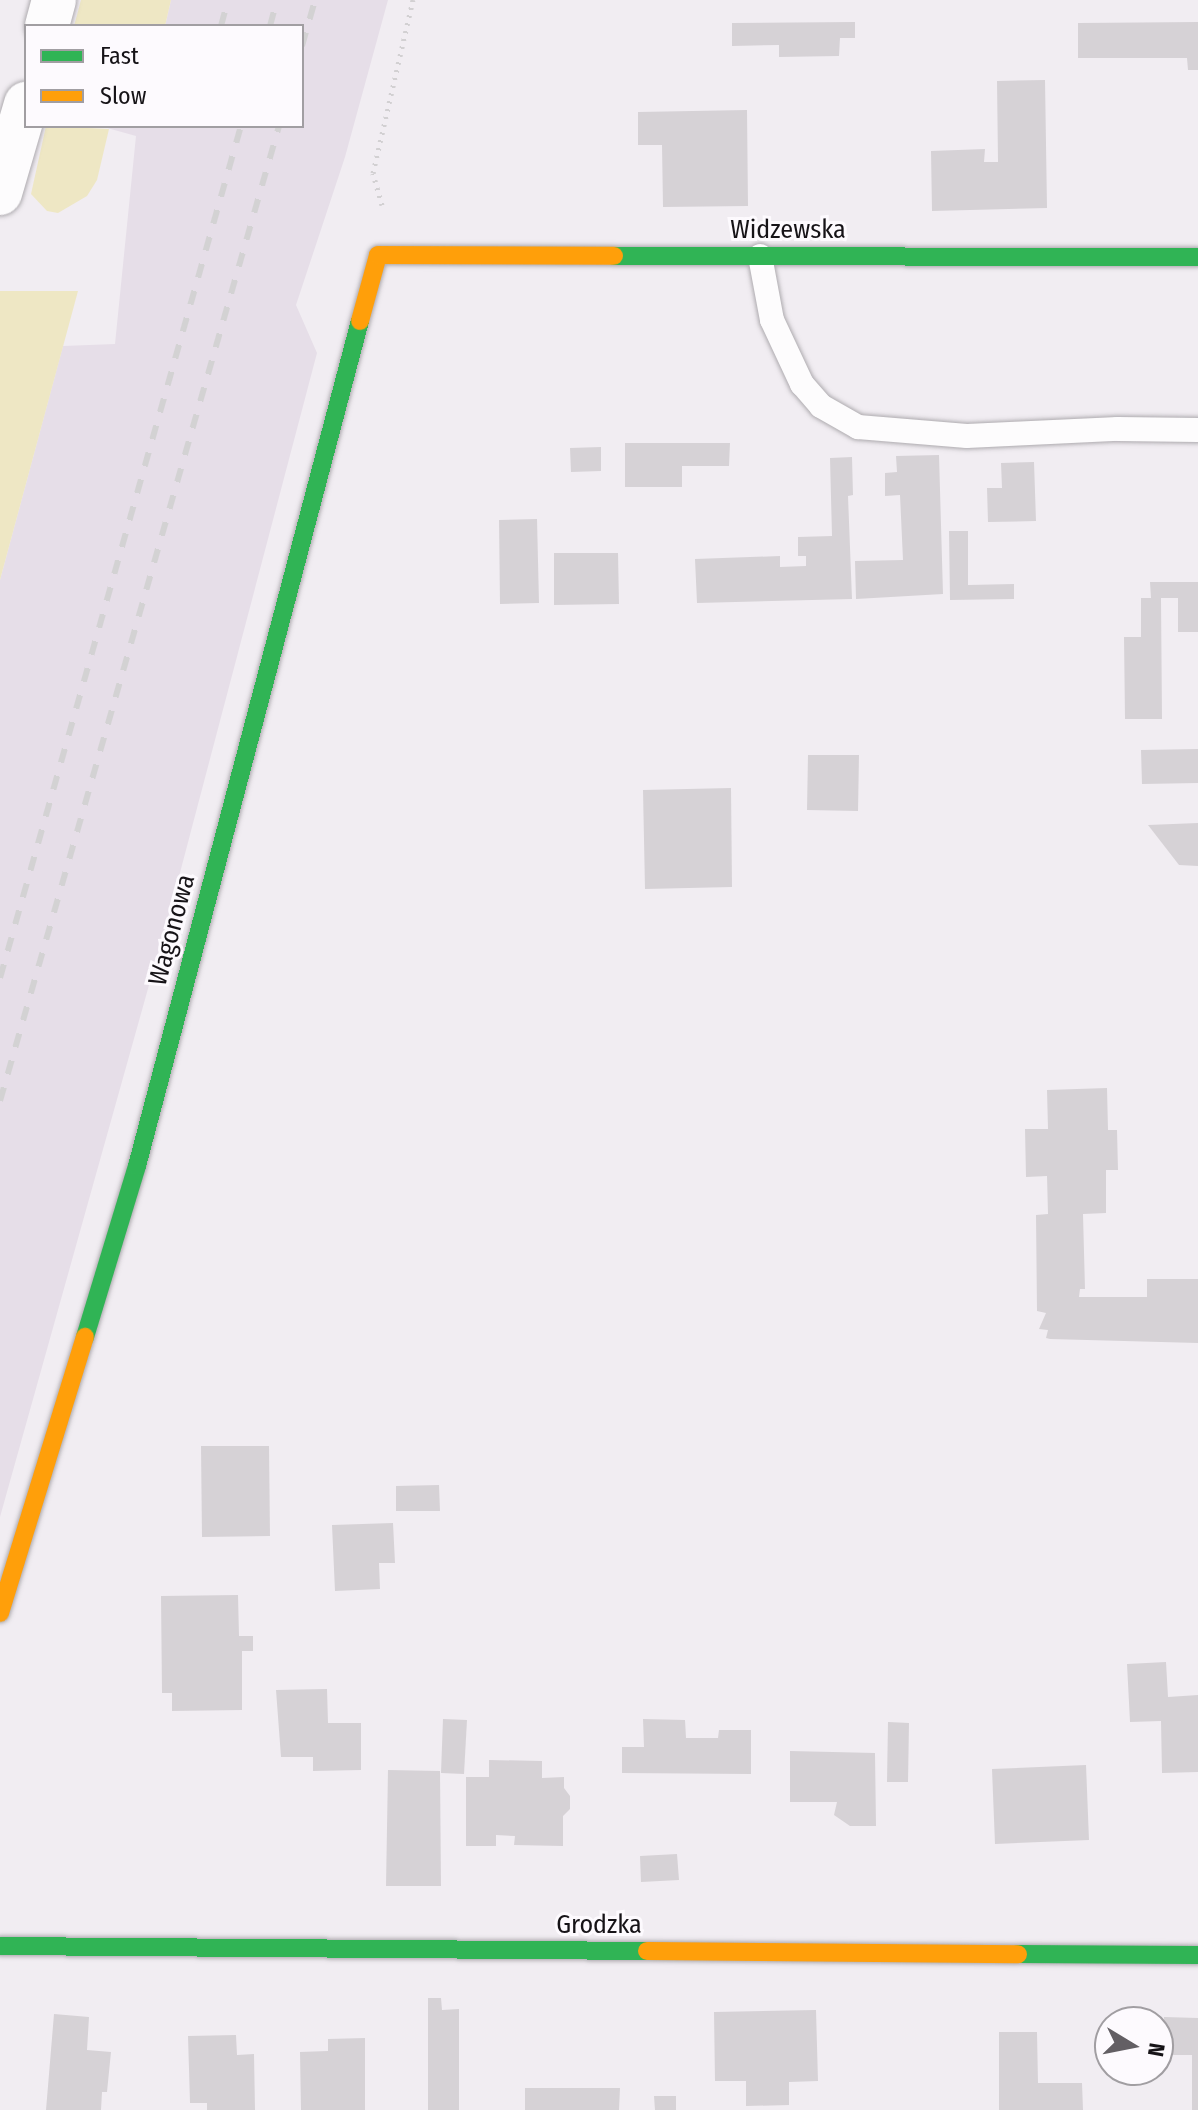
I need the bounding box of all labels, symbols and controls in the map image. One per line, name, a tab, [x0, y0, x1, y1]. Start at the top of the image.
legend	[24, 24, 304, 128]
text: Fast	[100, 42, 139, 70]
text: Slow	[100, 82, 146, 110]
street label: Widzewska	[730, 214, 846, 246]
street label: Wagonowa	[142, 871, 202, 989]
street label: Grodzka	[556, 1909, 642, 1941]
north arrow	[1094, 2006, 1174, 2086]
text: N	[1142, 2041, 1171, 2059]

